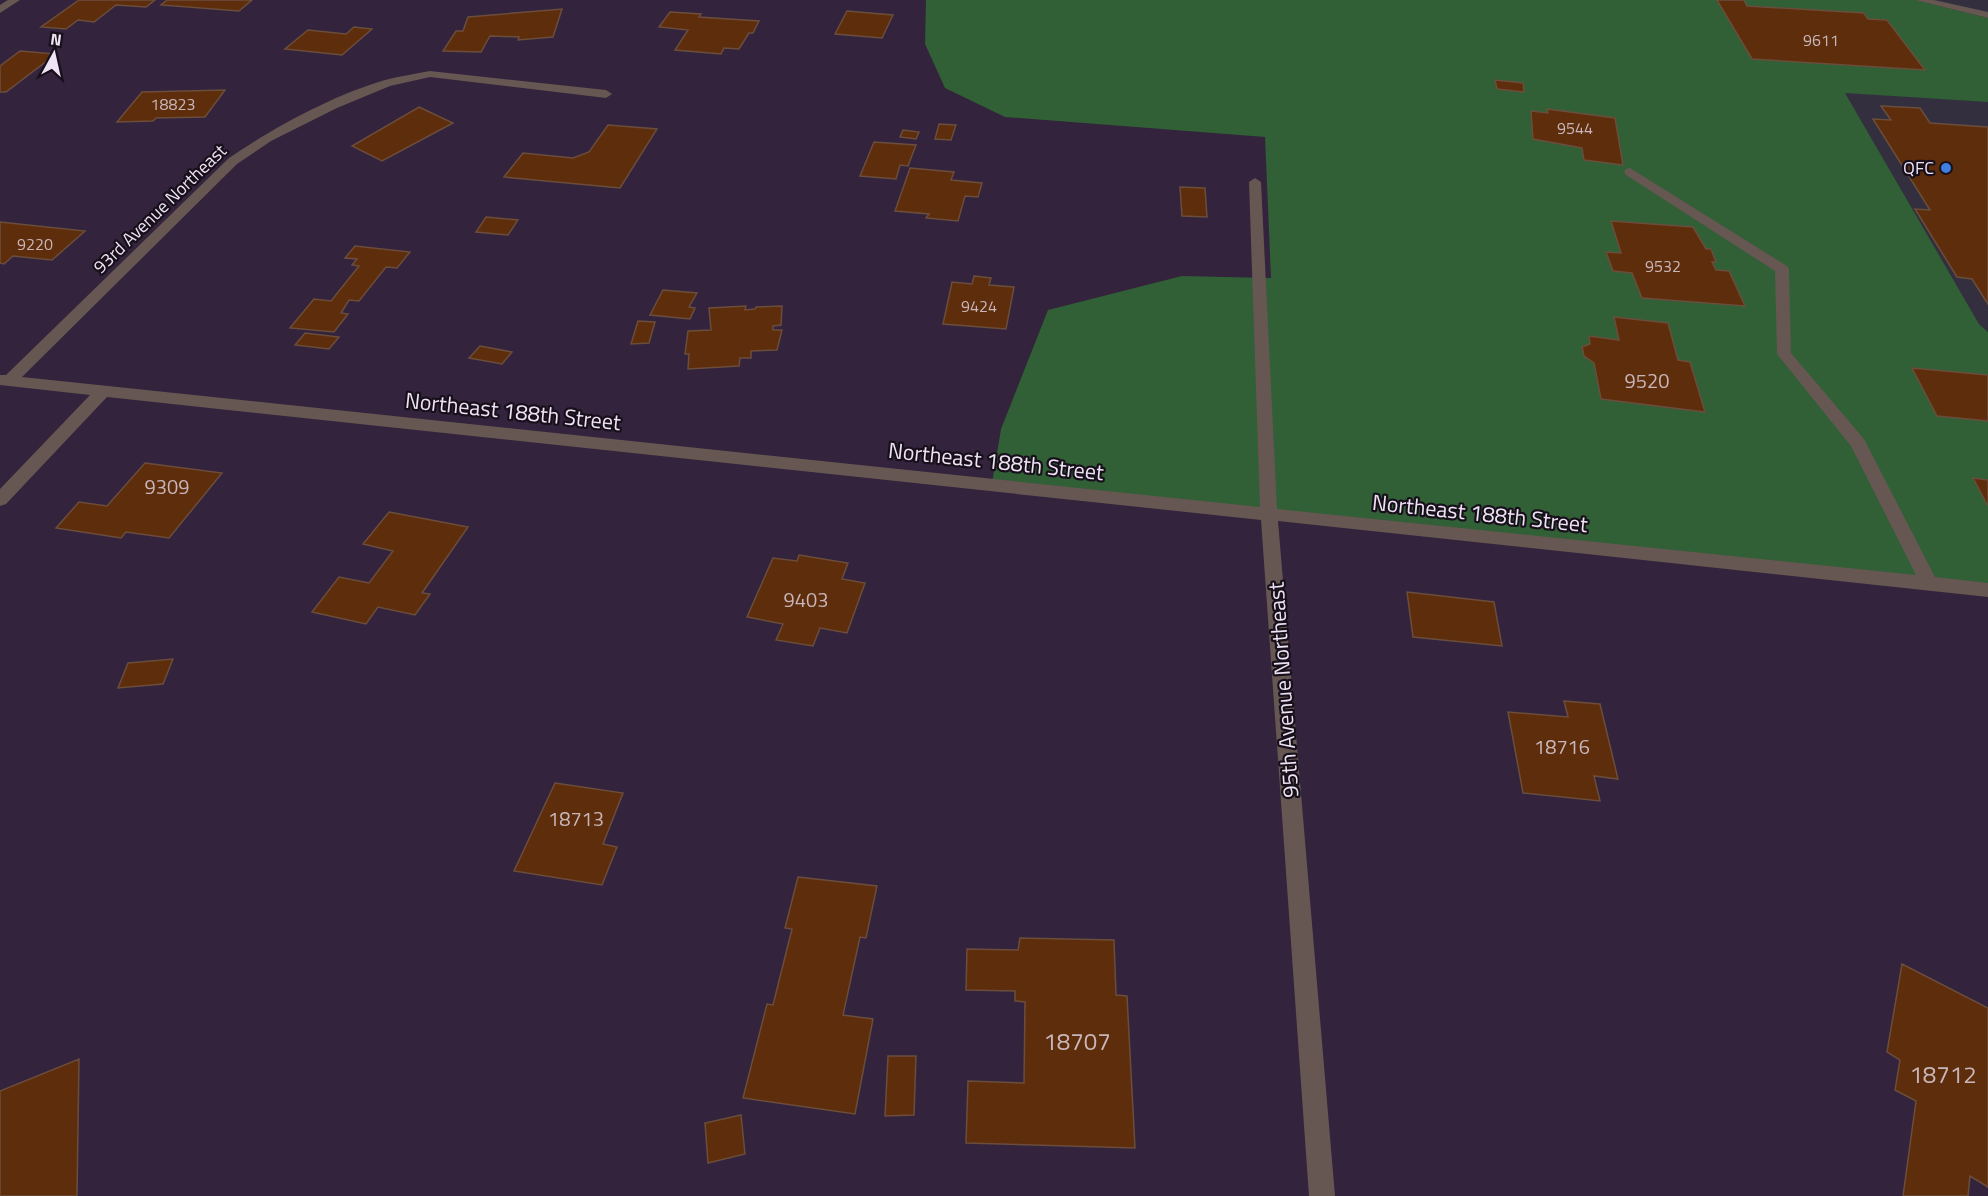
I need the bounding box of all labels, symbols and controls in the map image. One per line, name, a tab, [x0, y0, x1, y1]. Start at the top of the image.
north arrow	[24, 24, 84, 84]
text: N	[49, 26, 63, 52]
house number: 9611	[1803, 28, 1839, 52]
house number: 18823	[151, 92, 195, 116]
house number: 9544	[1557, 116, 1593, 140]
street label: 93rd Avenue Northeast	[87, 137, 233, 280]
place label: QFC	[1903, 154, 1934, 181]
marker: QFC	[1939, 161, 1953, 175]
house number: 9220	[17, 232, 53, 256]
house number: 9532	[1645, 254, 1681, 278]
house number: 9424	[961, 294, 997, 318]
house number: 9520	[1625, 365, 1669, 396]
street label: Northeast 188th Street	[404, 383, 623, 439]
street label: Northeast 188th Street	[887, 433, 1106, 489]
house number: 9309	[145, 471, 189, 502]
street label: Northeast 188th Street	[1371, 485, 1590, 541]
street label: 95th Avenue Northeast	[1258, 581, 1308, 799]
house number: 9403	[784, 584, 828, 615]
house number: 18716	[1534, 731, 1590, 762]
house number: 18713	[548, 803, 604, 834]
house number: 18707	[1043, 1023, 1111, 1059]
house number: 18712	[1909, 1056, 1977, 1092]

